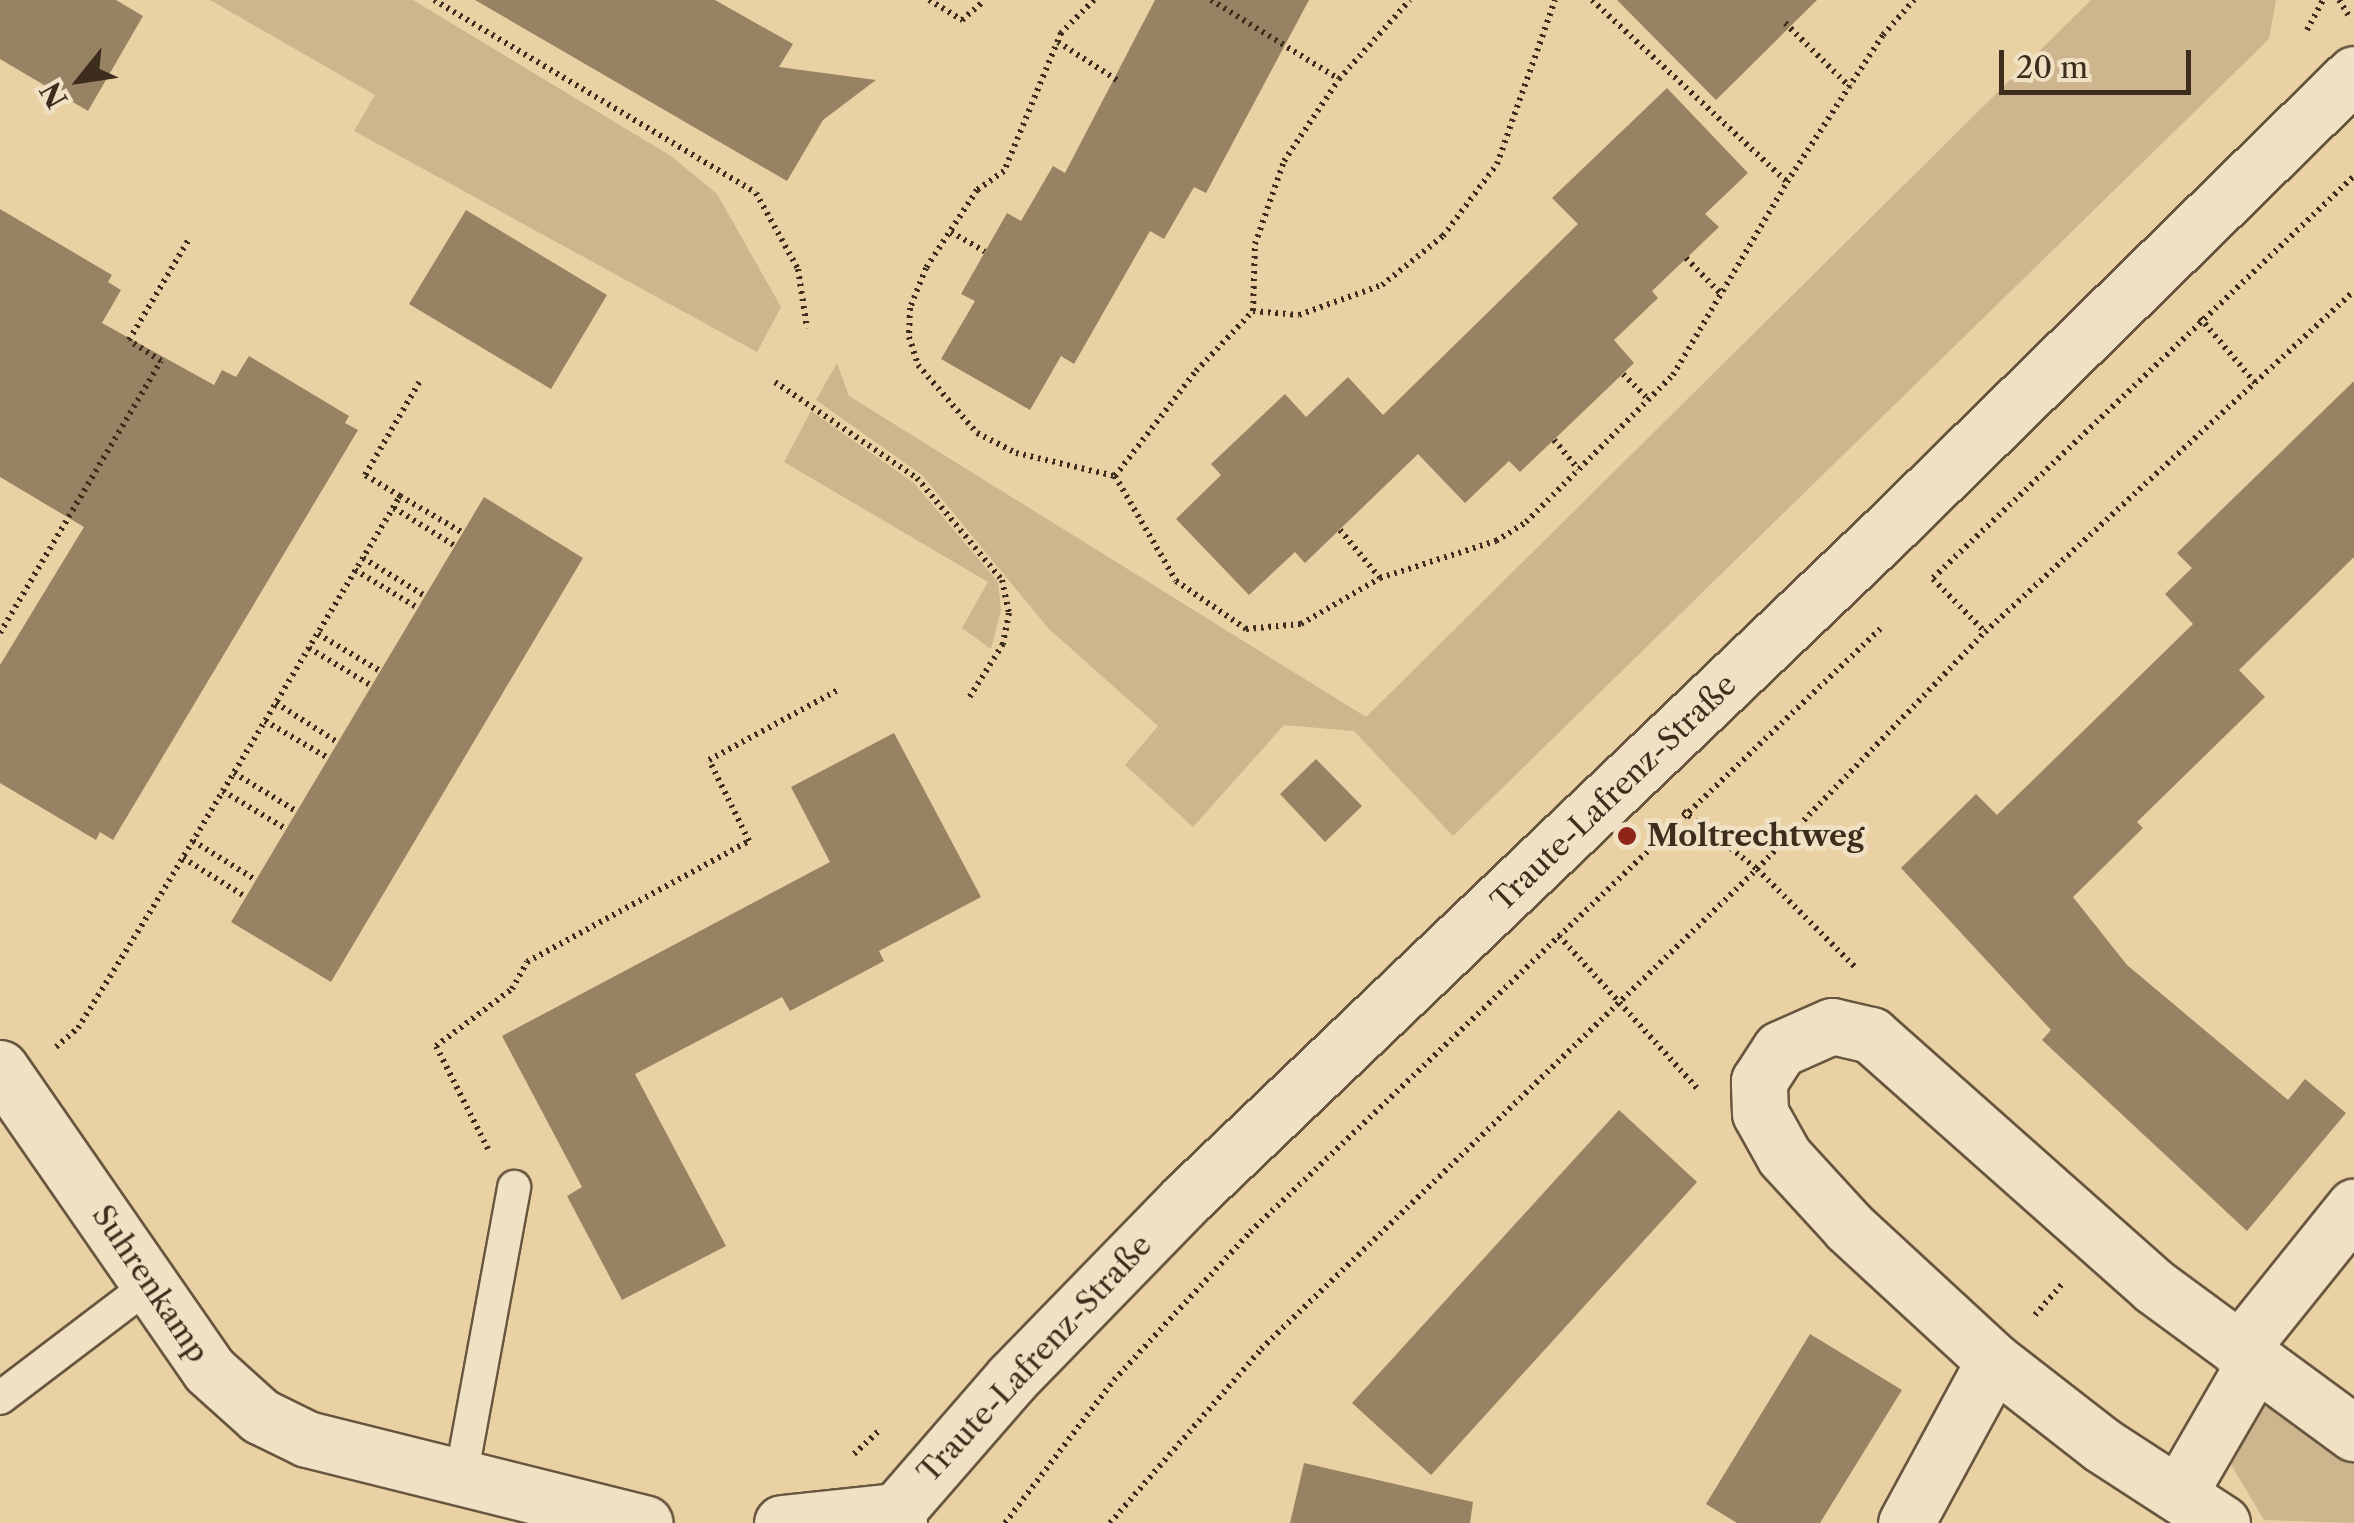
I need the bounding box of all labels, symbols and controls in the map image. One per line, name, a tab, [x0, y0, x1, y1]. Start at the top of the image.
north arrow	[30, 30, 130, 130]
scale bar	[2004, 30, 2196, 92]
text: 20 m	[2016, 49, 2088, 86]
text: N	[33, 76, 75, 114]
street label: Traute-Lafrenz-Straße	[1484, 667, 1744, 919]
place label: Moltrechtweg	[1647, 818, 1864, 854]
marker: Moltrechtweg	[1616, 825, 1638, 847]
street label: Suhrenkamp	[84, 1198, 216, 1370]
street label: Traute-Lafrenz-Straße	[911, 1227, 1159, 1491]

